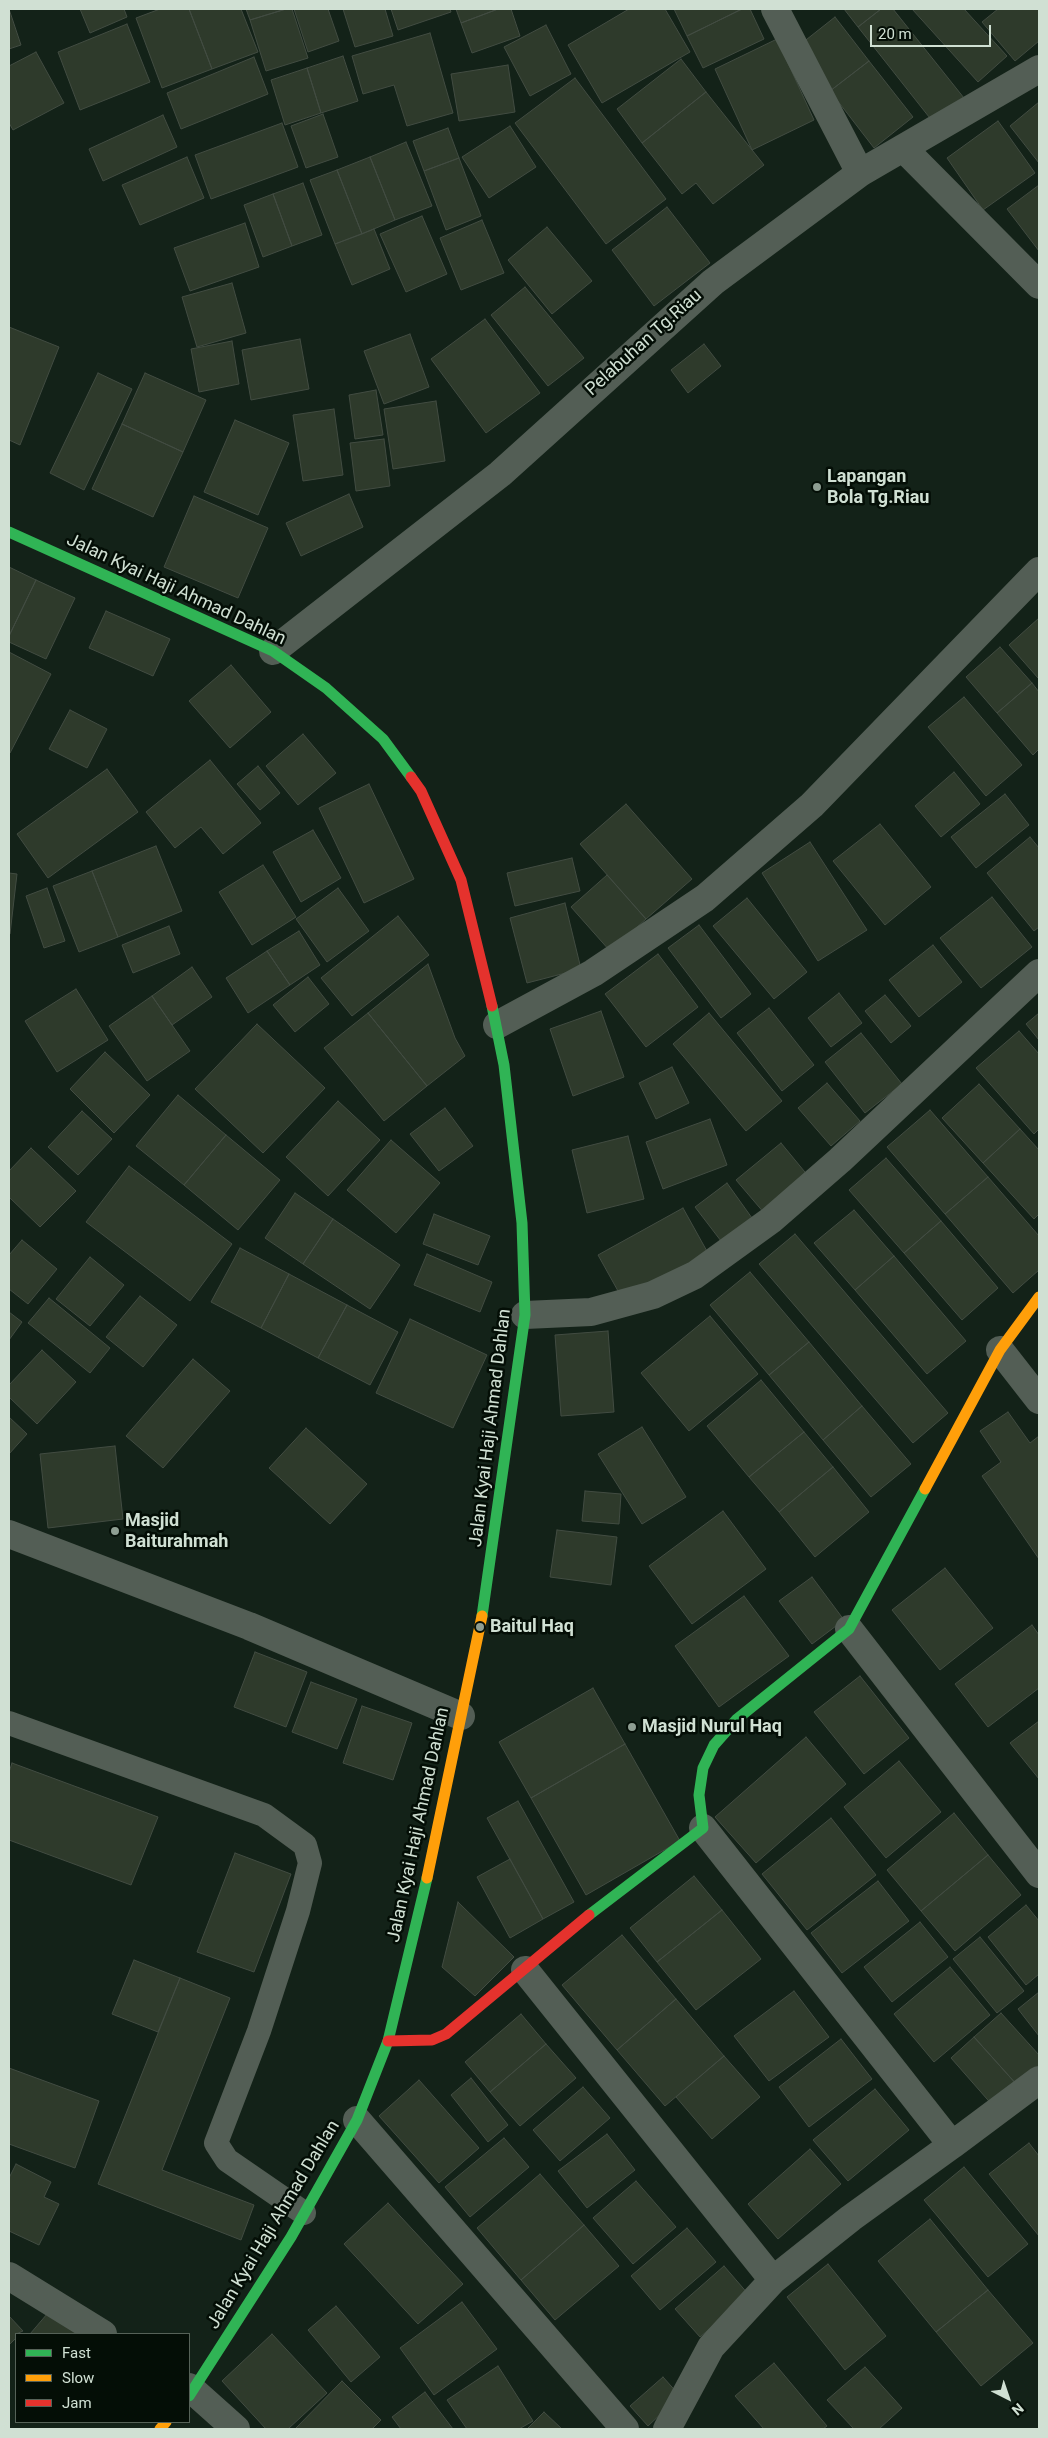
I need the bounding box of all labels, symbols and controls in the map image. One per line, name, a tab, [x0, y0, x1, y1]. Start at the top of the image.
scale bar	[873, 15, 994, 47]
text: 20 m	[878, 25, 912, 43]
street label: Pelabuhan Tg.Riau	[581, 285, 707, 401]
place label: Lapangan Bola Tg.Riau	[827, 466, 929, 508]
marker: Lapangan Bola Tg.Riau	[811, 481, 823, 493]
street label: Jalan Kyai Haji Ahmad Dahlan	[63, 530, 289, 650]
street label: Jalan Kyai Haji Ahmad Dahlan	[466, 1308, 516, 1548]
place label: Masjid Baiturahmah	[125, 1510, 228, 1552]
marker: Masjid Baiturahmah	[109, 1525, 121, 1537]
place label: Baitul Haq	[490, 1616, 574, 1638]
marker: Baitul Haq	[474, 1621, 486, 1633]
street label: Jalan Kyai Haji Ahmad Dahlan	[384, 1706, 454, 1944]
place label: Masjid Nurul Haq	[642, 1716, 782, 1738]
marker: Masjid Nurul Haq	[626, 1721, 638, 1733]
street label: Jalan Kyai Haji Ahmad Dahlan	[203, 2117, 345, 2333]
legend	[15, 2333, 190, 2423]
text: Fast	[62, 2344, 91, 2362]
text: Slow	[62, 2369, 94, 2387]
north arrow	[983, 2373, 1033, 2423]
text: Jam	[62, 2394, 92, 2412]
text: N	[1009, 2400, 1027, 2419]

